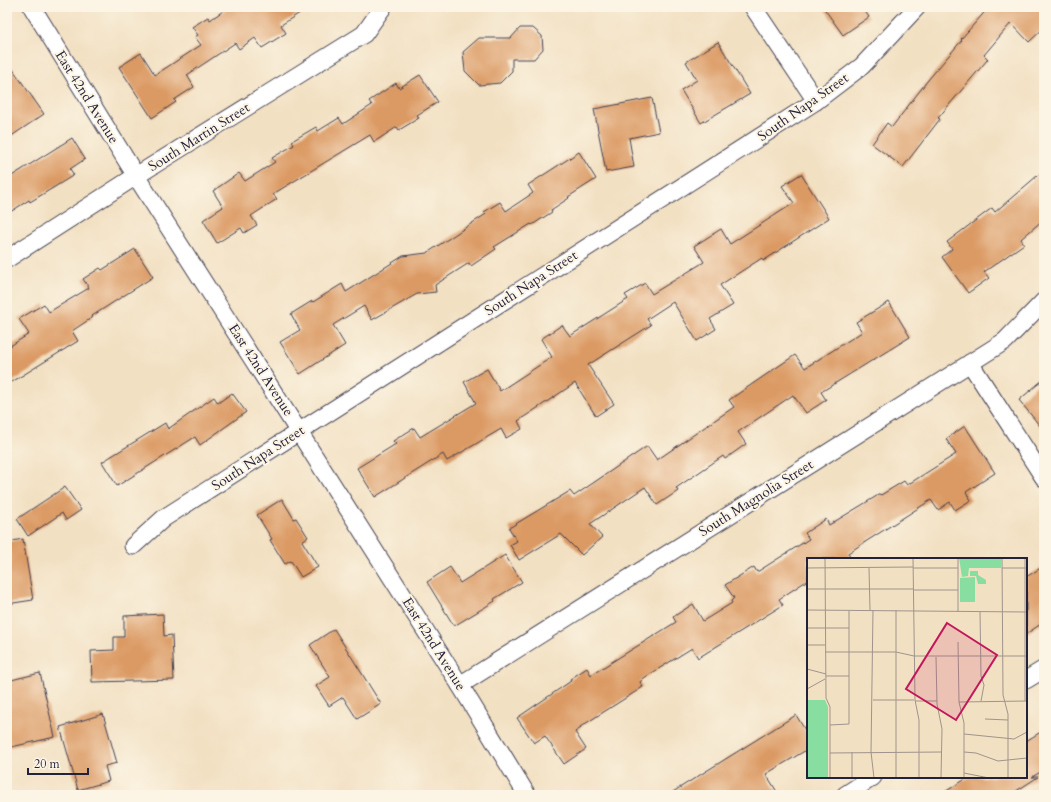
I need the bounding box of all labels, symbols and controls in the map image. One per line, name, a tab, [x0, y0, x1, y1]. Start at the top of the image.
street label: East 42nd Avenue	[51, 47, 123, 147]
street label: South Napa Street	[754, 68, 853, 145]
street label: South Martin Street	[145, 98, 254, 176]
street label: South Napa Street	[481, 246, 582, 320]
street label: East 42nd Avenue	[224, 320, 298, 420]
street label: South Napa Street	[208, 421, 309, 495]
street label: South Magnolia Street	[695, 455, 817, 541]
inset map	[807, 558, 1027, 778]
street label: East 42nd Avenue	[398, 594, 470, 694]
scale bar	[28, 750, 88, 776]
text: 20 m	[34, 756, 61, 772]

